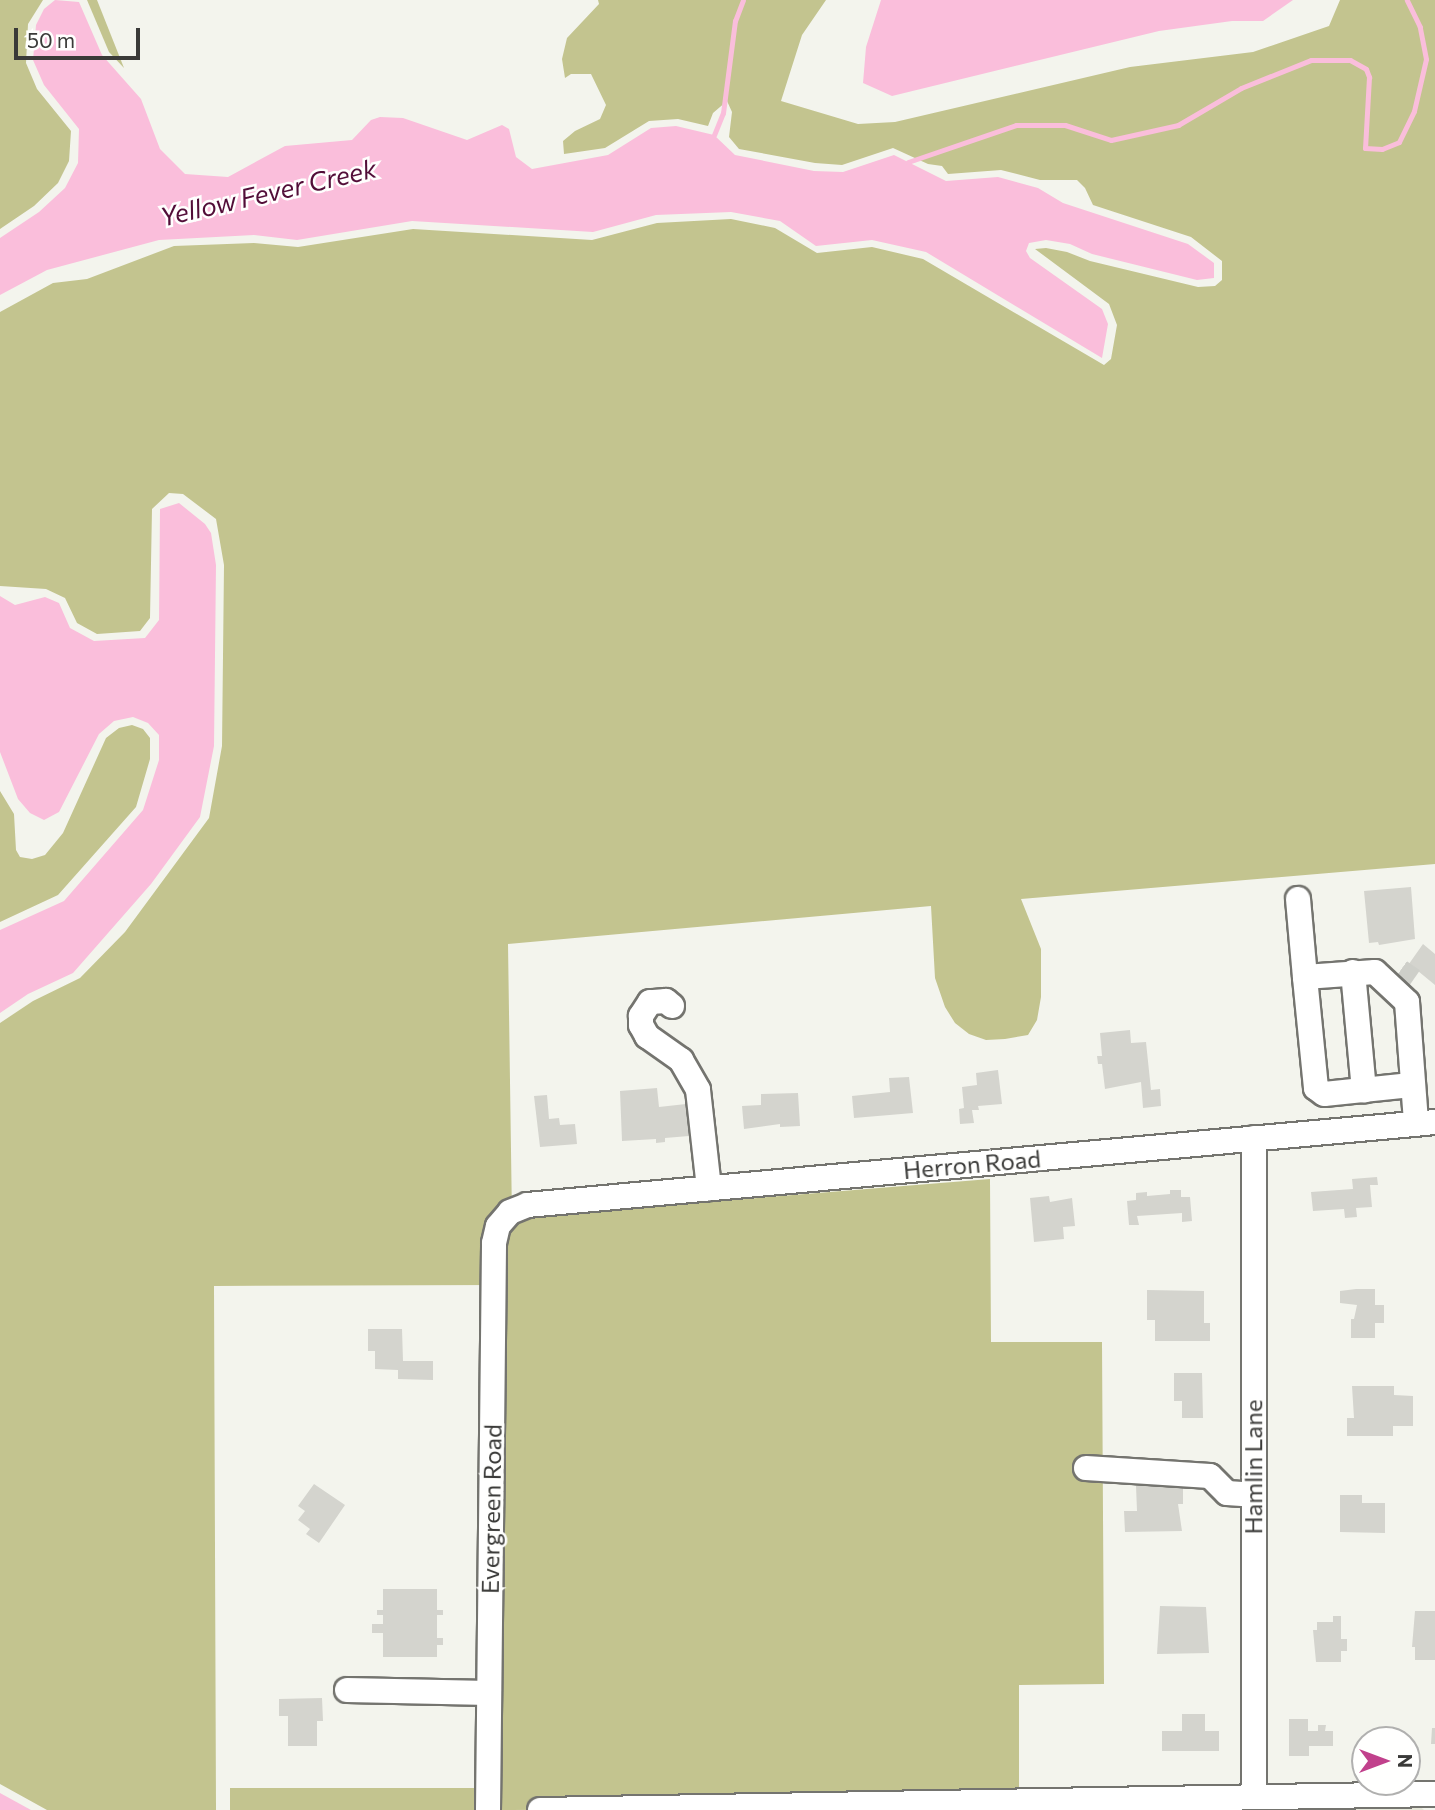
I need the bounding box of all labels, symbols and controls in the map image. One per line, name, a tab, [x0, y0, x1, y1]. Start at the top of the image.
scale bar	[18, 14, 144, 58]
text: 50 m	[27, 27, 75, 52]
water label: Yellow Fever Creek	[157, 152, 379, 232]
street label: Herron Road	[902, 1144, 1042, 1184]
street label: Hamlin Lane	[1239, 1400, 1267, 1534]
street label: Evergreen Road	[475, 1424, 507, 1594]
north arrow	[1351, 1726, 1421, 1796]
text: N	[1394, 1754, 1417, 1768]

